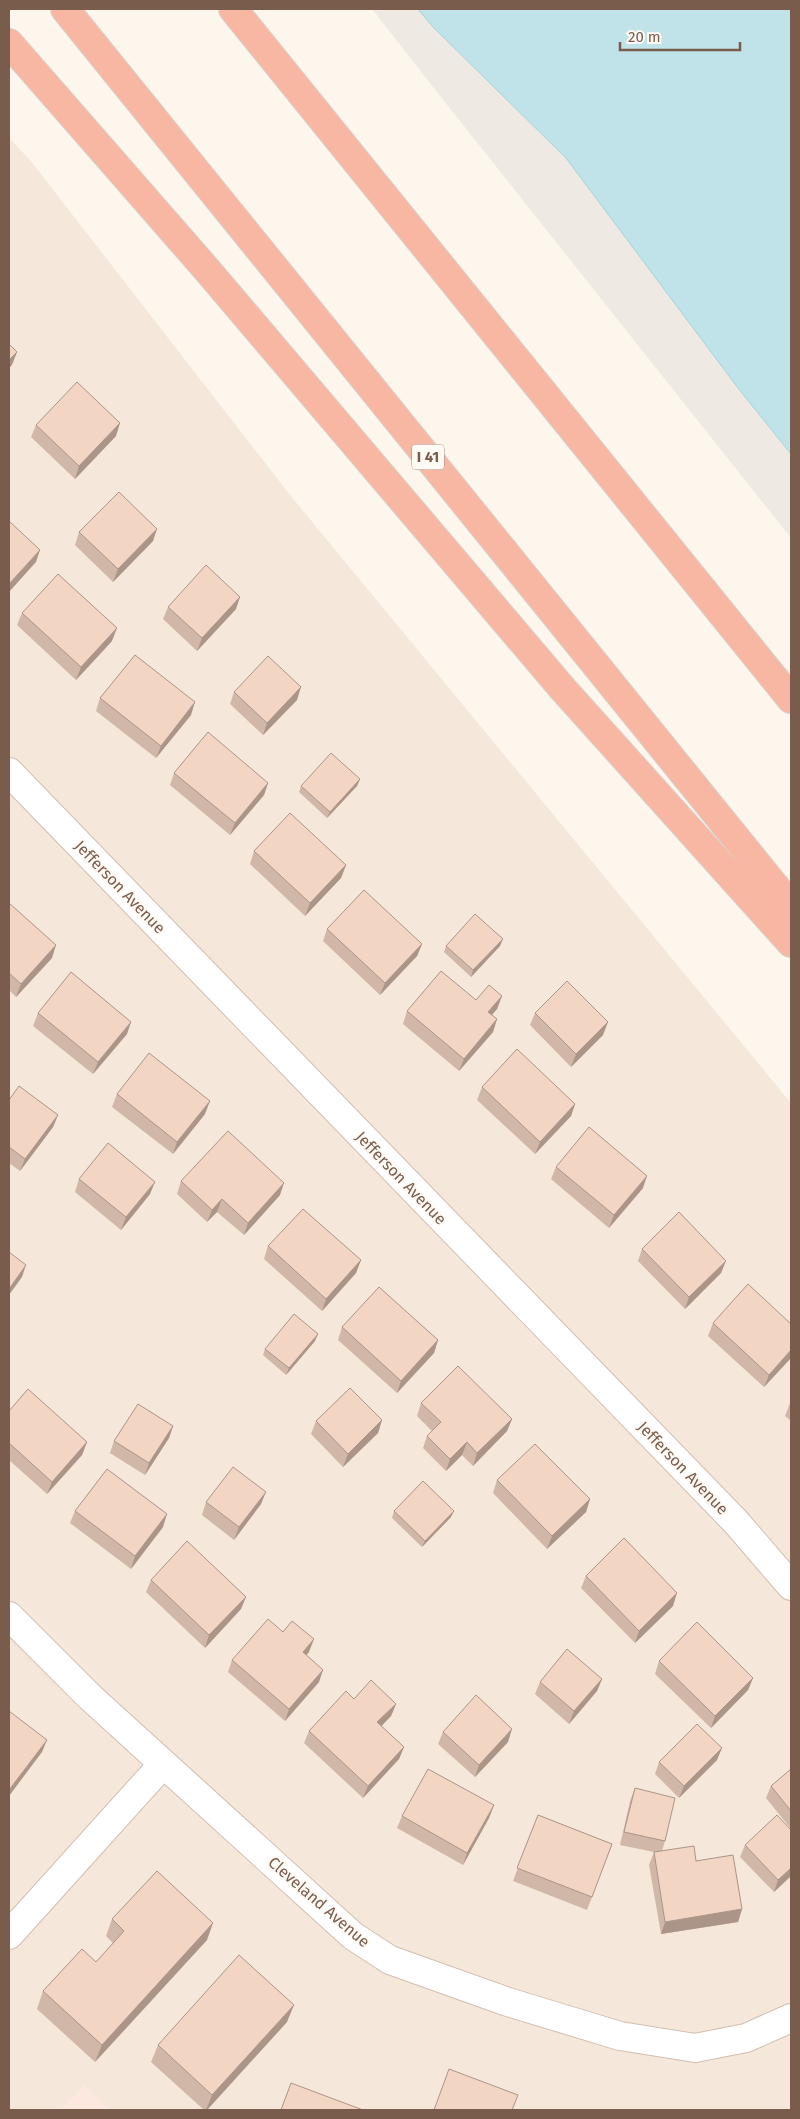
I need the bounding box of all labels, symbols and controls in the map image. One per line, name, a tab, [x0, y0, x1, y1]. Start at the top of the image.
scale bar	[620, 20, 740, 52]
text: 20 m	[628, 28, 661, 46]
road number: I 41	[412, 444, 444, 470]
street label: Jefferson Avenue	[71, 836, 169, 938]
street label: Jefferson Avenue	[352, 1127, 450, 1229]
street label: Jefferson Avenue	[634, 1417, 732, 1519]
street label: Cleveland Avenue	[264, 1853, 374, 1951]

